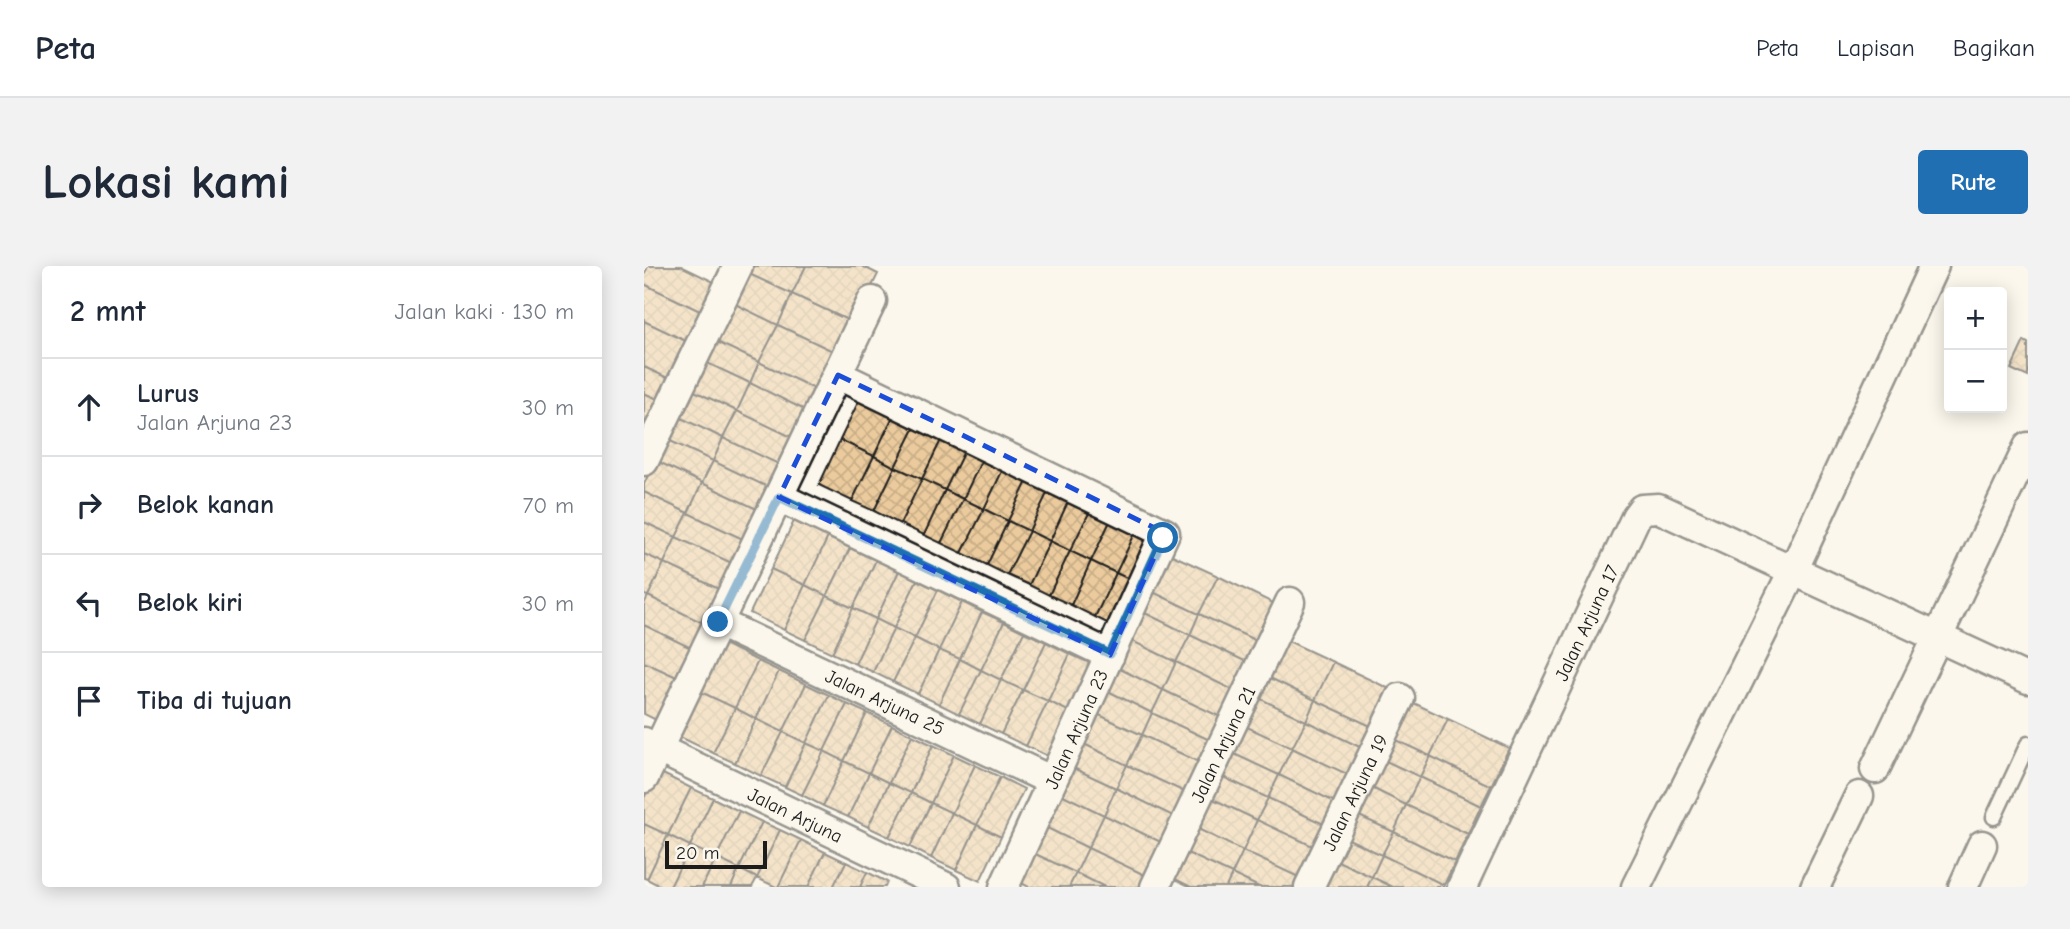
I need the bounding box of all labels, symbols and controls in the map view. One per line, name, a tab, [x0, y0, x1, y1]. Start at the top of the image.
text: Peta	[35, 29, 96, 67]
text: Peta	[1756, 34, 1799, 62]
text: Lapisan	[1837, 34, 1915, 62]
text: Bagikan	[1953, 34, 2035, 62]
button: Rute	[1918, 150, 2028, 214]
text: Lokasi kami	[42, 154, 290, 210]
map controls	[1944, 287, 2007, 413]
button: +	[1944, 287, 2007, 350]
text: 2 mnt	[70, 294, 146, 329]
text: Jalan kaki · 130 m	[395, 298, 574, 325]
button: −	[1944, 350, 2007, 413]
text: Lurus	[137, 379, 199, 409]
icon: ahead	[70, 388, 108, 426]
text: 30 m	[522, 394, 574, 421]
text: Jalan Arjuna 23	[137, 409, 292, 436]
icon: right	[70, 486, 108, 524]
text: Belok kanan	[137, 490, 274, 520]
text: 70 m	[522, 492, 574, 519]
route start	[1147, 522, 1178, 553]
street label: Jalan Arjuna 17	[1551, 562, 1624, 685]
icon: left	[70, 584, 108, 622]
text: Belok kiri	[137, 588, 243, 618]
text: 30 m	[522, 590, 574, 617]
route end	[702, 606, 733, 637]
street label: Jalan Arjuna 25	[822, 665, 948, 740]
street label: Jalan Arjuna 23	[1041, 666, 1113, 792]
icon: arrive	[70, 682, 108, 720]
street label: Jalan Arjuna 21	[1187, 683, 1261, 806]
text: Tiba di tujuan	[137, 686, 292, 716]
street label: Jalan Arjuna 19	[1318, 731, 1393, 855]
street label: Jalan Arjuna	[744, 784, 846, 848]
scale bar	[665, 838, 766, 870]
text: 20 m	[676, 842, 720, 864]

